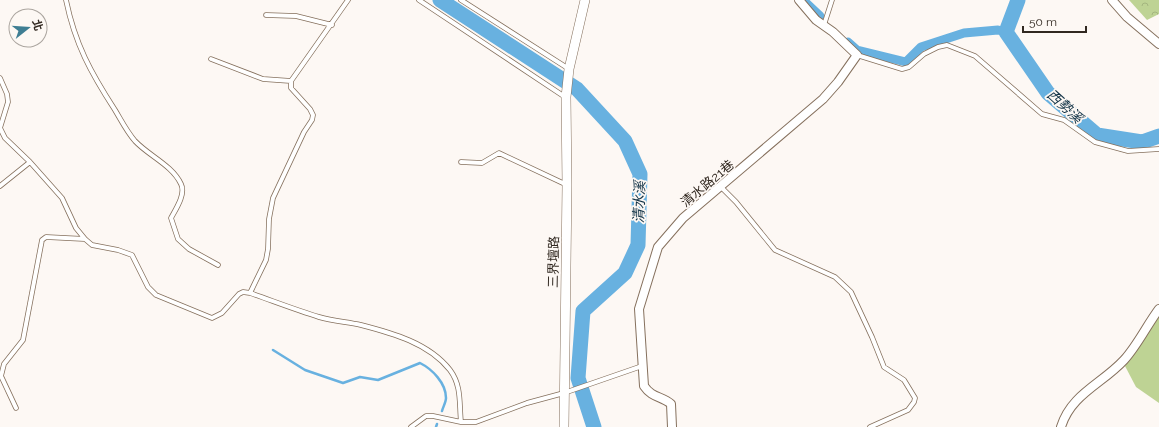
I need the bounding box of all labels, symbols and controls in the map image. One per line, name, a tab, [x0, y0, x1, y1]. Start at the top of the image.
north arrow	[8, 8, 48, 48]
scale bar	[1023, 8, 1086, 34]
text: 50 m	[1029, 15, 1057, 29]
text: 北	[29, 18, 45, 32]
water label: 西勢溪	[1044, 86, 1087, 127]
street label: 清水路21巷	[678, 157, 737, 210]
water label: 清水溪	[630, 179, 648, 223]
street label: 三界壇路	[546, 236, 561, 288]

